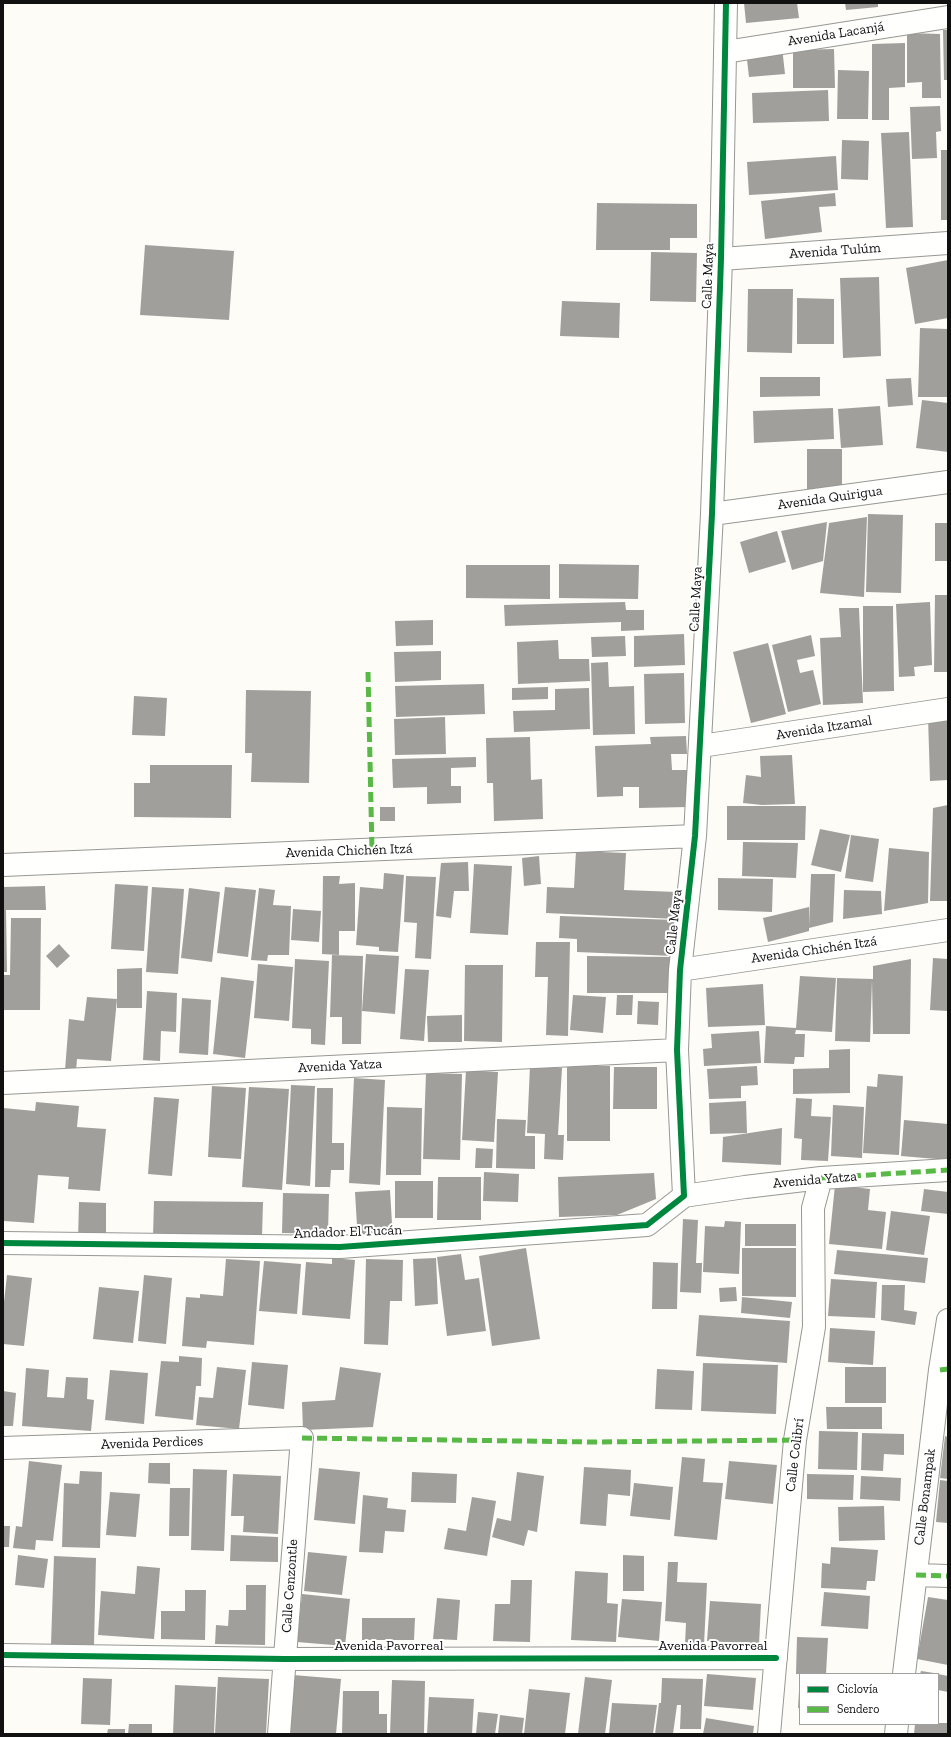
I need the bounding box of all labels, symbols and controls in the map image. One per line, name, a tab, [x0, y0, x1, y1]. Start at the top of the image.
street label: Avenida Lacanjá	[787, 18, 885, 50]
street label: Avenida Tulúm	[789, 239, 881, 263]
street label: Calle Maya	[698, 243, 718, 309]
street label: Avenida Quirigua	[777, 482, 883, 514]
street label: Calle Maya	[686, 566, 706, 632]
street label: Avenida Itzamal	[775, 712, 873, 744]
street label: Avenida Chichén Itzá	[285, 840, 413, 862]
street label: Calle Maya	[662, 888, 686, 956]
street label: Avenida Chichén Itzá	[750, 933, 878, 967]
street label: Avenida Yatza	[297, 1055, 383, 1077]
street label: Avenida Yatza	[772, 1168, 858, 1192]
street label: Andador El Tucán	[294, 1222, 402, 1242]
street label: Calle Colibrí	[782, 1417, 808, 1493]
street label: Avenida Perdices	[101, 1433, 203, 1453]
street label: Calle Bonampak	[911, 1448, 939, 1546]
street label: Calle Cenzontle	[278, 1539, 302, 1633]
street label: Avenida Pavorreal	[335, 1638, 443, 1654]
street label: Avenida Pavorreal	[659, 1638, 767, 1654]
legend	[799, 1673, 939, 1725]
text: Ciclovía	[837, 1682, 878, 1696]
text: Sendero	[837, 1702, 879, 1716]

